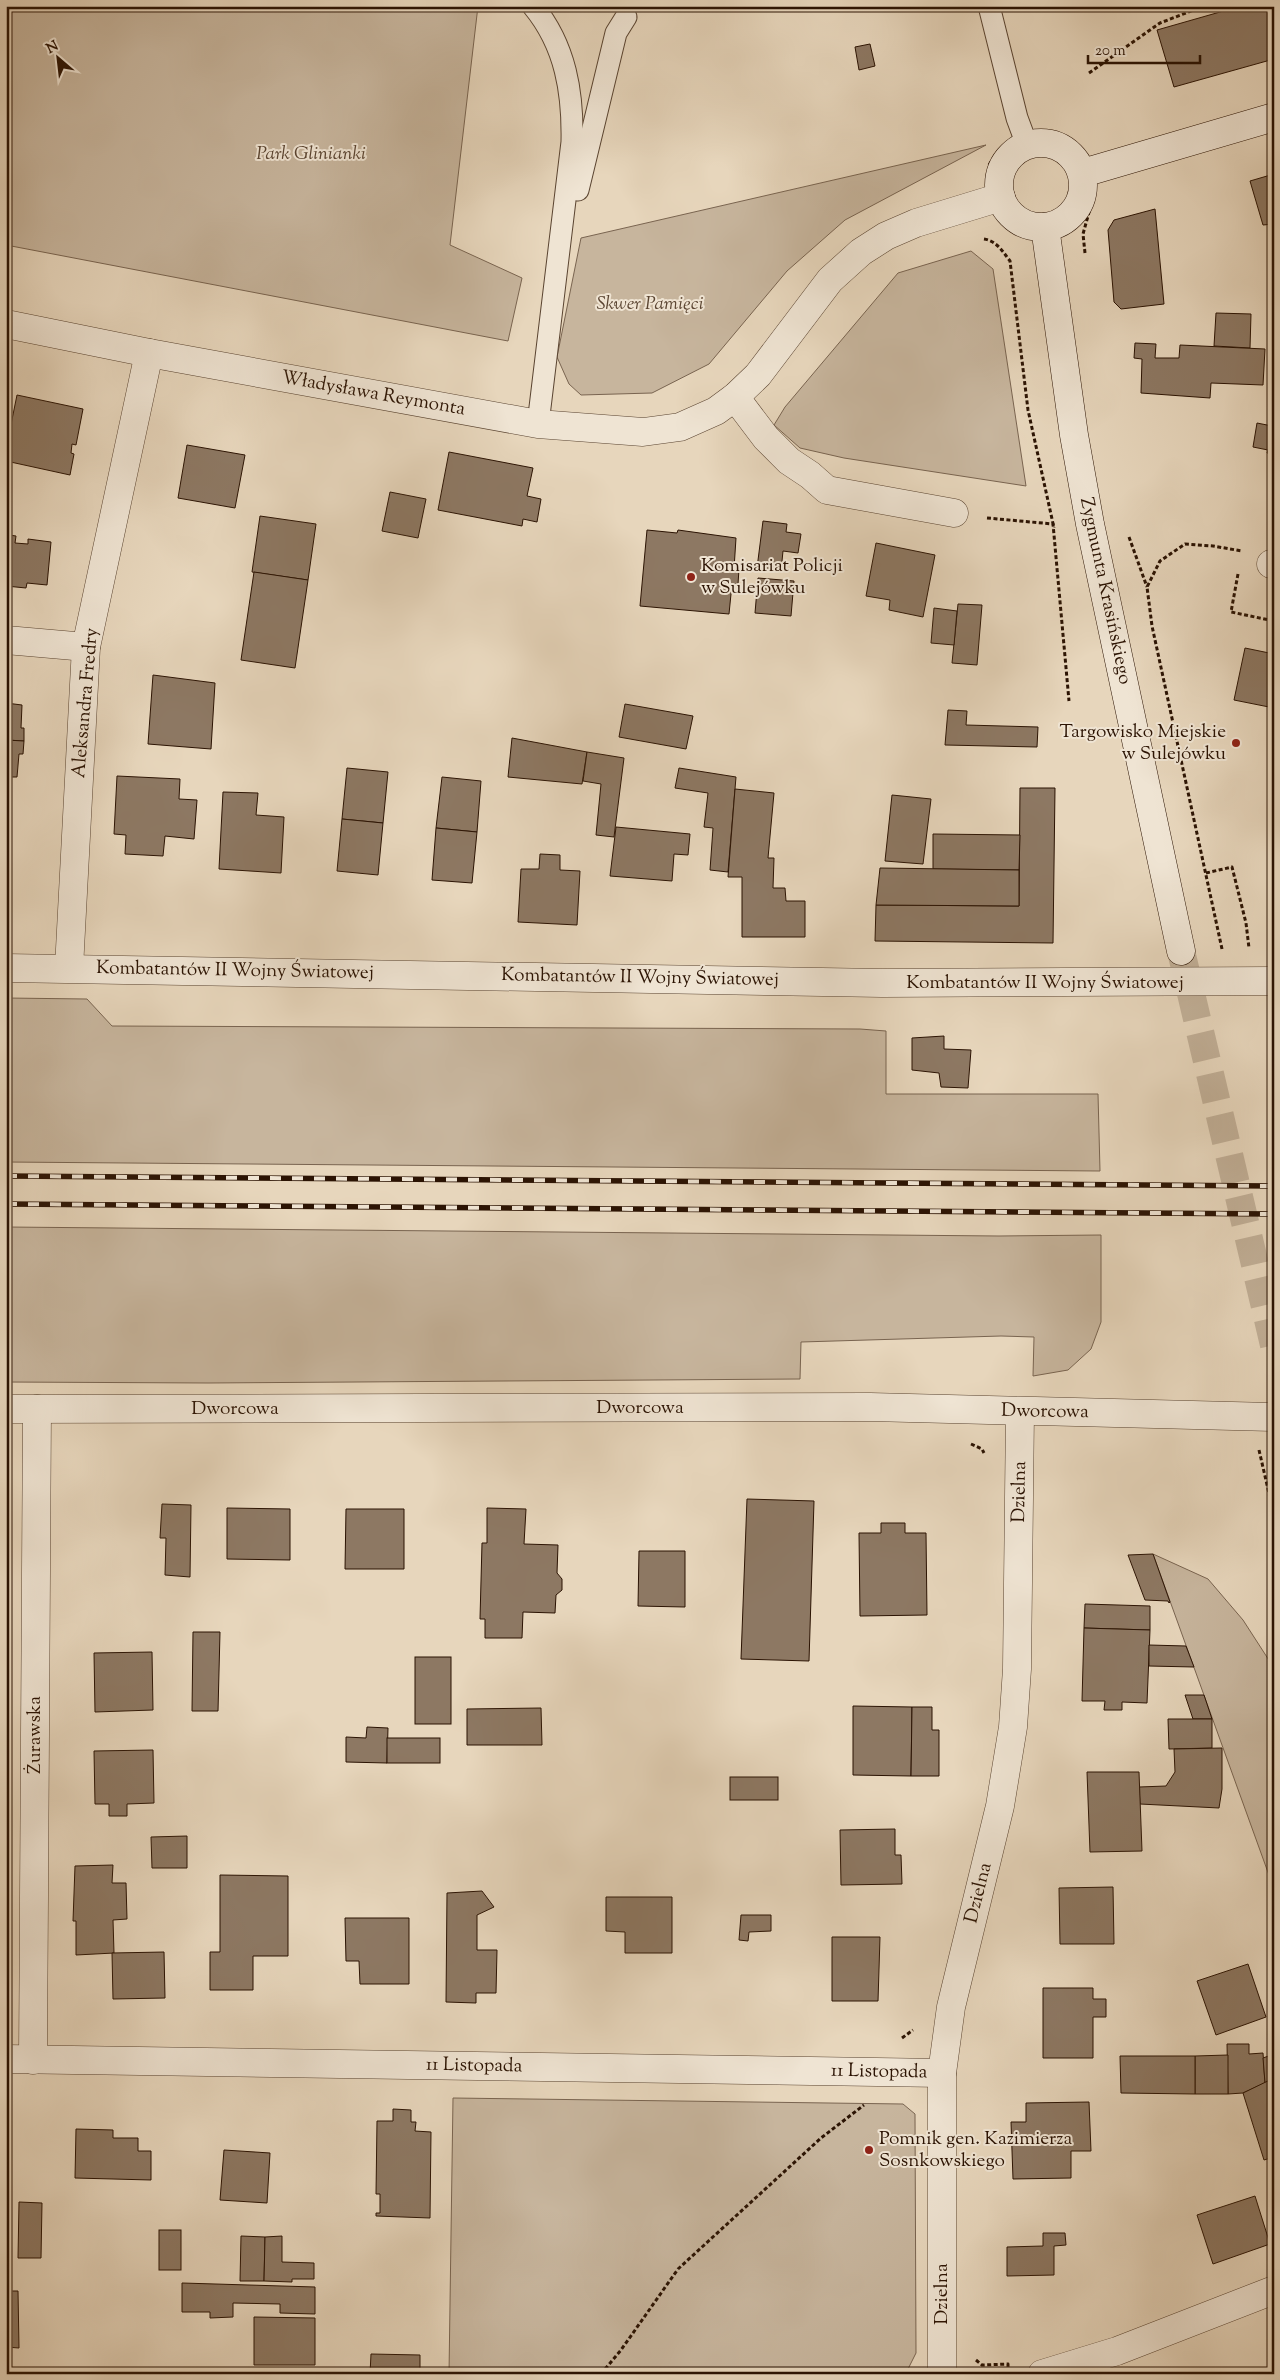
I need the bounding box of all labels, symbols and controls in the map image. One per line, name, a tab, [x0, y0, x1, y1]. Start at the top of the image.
north arrow	[32, 32, 82, 82]
scale bar	[1088, 32, 1200, 64]
text: N	[43, 37, 62, 60]
text: 20 m	[1095, 41, 1126, 62]
park label: Park Glinianki	[256, 141, 366, 168]
park label: Skwer Pamięci	[597, 291, 704, 318]
street label: Władysława Reymonta	[279, 365, 467, 424]
street label: Zygmunta Krasińskiego	[1072, 495, 1138, 687]
place label: Komisariat Policji w Sulejówku	[701, 553, 843, 602]
marker: Komisariat Policji w Sulejówku	[685, 571, 697, 583]
street label: Aleksandra Fredry	[66, 626, 106, 779]
place label: Targowisko Miejskie w Sulejówku	[1059, 719, 1226, 768]
marker: Targowisko Miejskie w Sulejówku	[1230, 737, 1242, 749]
street label: Kombatantów II Wojny Światowej	[96, 955, 374, 987]
street label: Kombatantów II Wojny Światowej	[501, 962, 779, 994]
street label: Kombatantów II Wojny Światowej	[906, 970, 1184, 997]
street label: Dworcowa	[596, 1395, 684, 1422]
street label: Dworcowa	[191, 1396, 279, 1423]
street label: Dworcowa	[1001, 1398, 1089, 1426]
street label: Dzielna	[1006, 1461, 1034, 1523]
street label: Żurawska	[22, 1696, 49, 1774]
street label: Dzielna	[958, 1860, 1000, 1926]
street label: 11 Listopada	[426, 2052, 523, 2080]
street label: 11 Listopada	[831, 2058, 928, 2086]
place label: Pomnik gen. Kazimierza Sosnkowskiego	[879, 2126, 1072, 2175]
marker: Pomnik gen. Kazimierza Sosnkowskiego	[863, 2144, 875, 2156]
street label: Dzielna	[929, 2263, 956, 2325]

